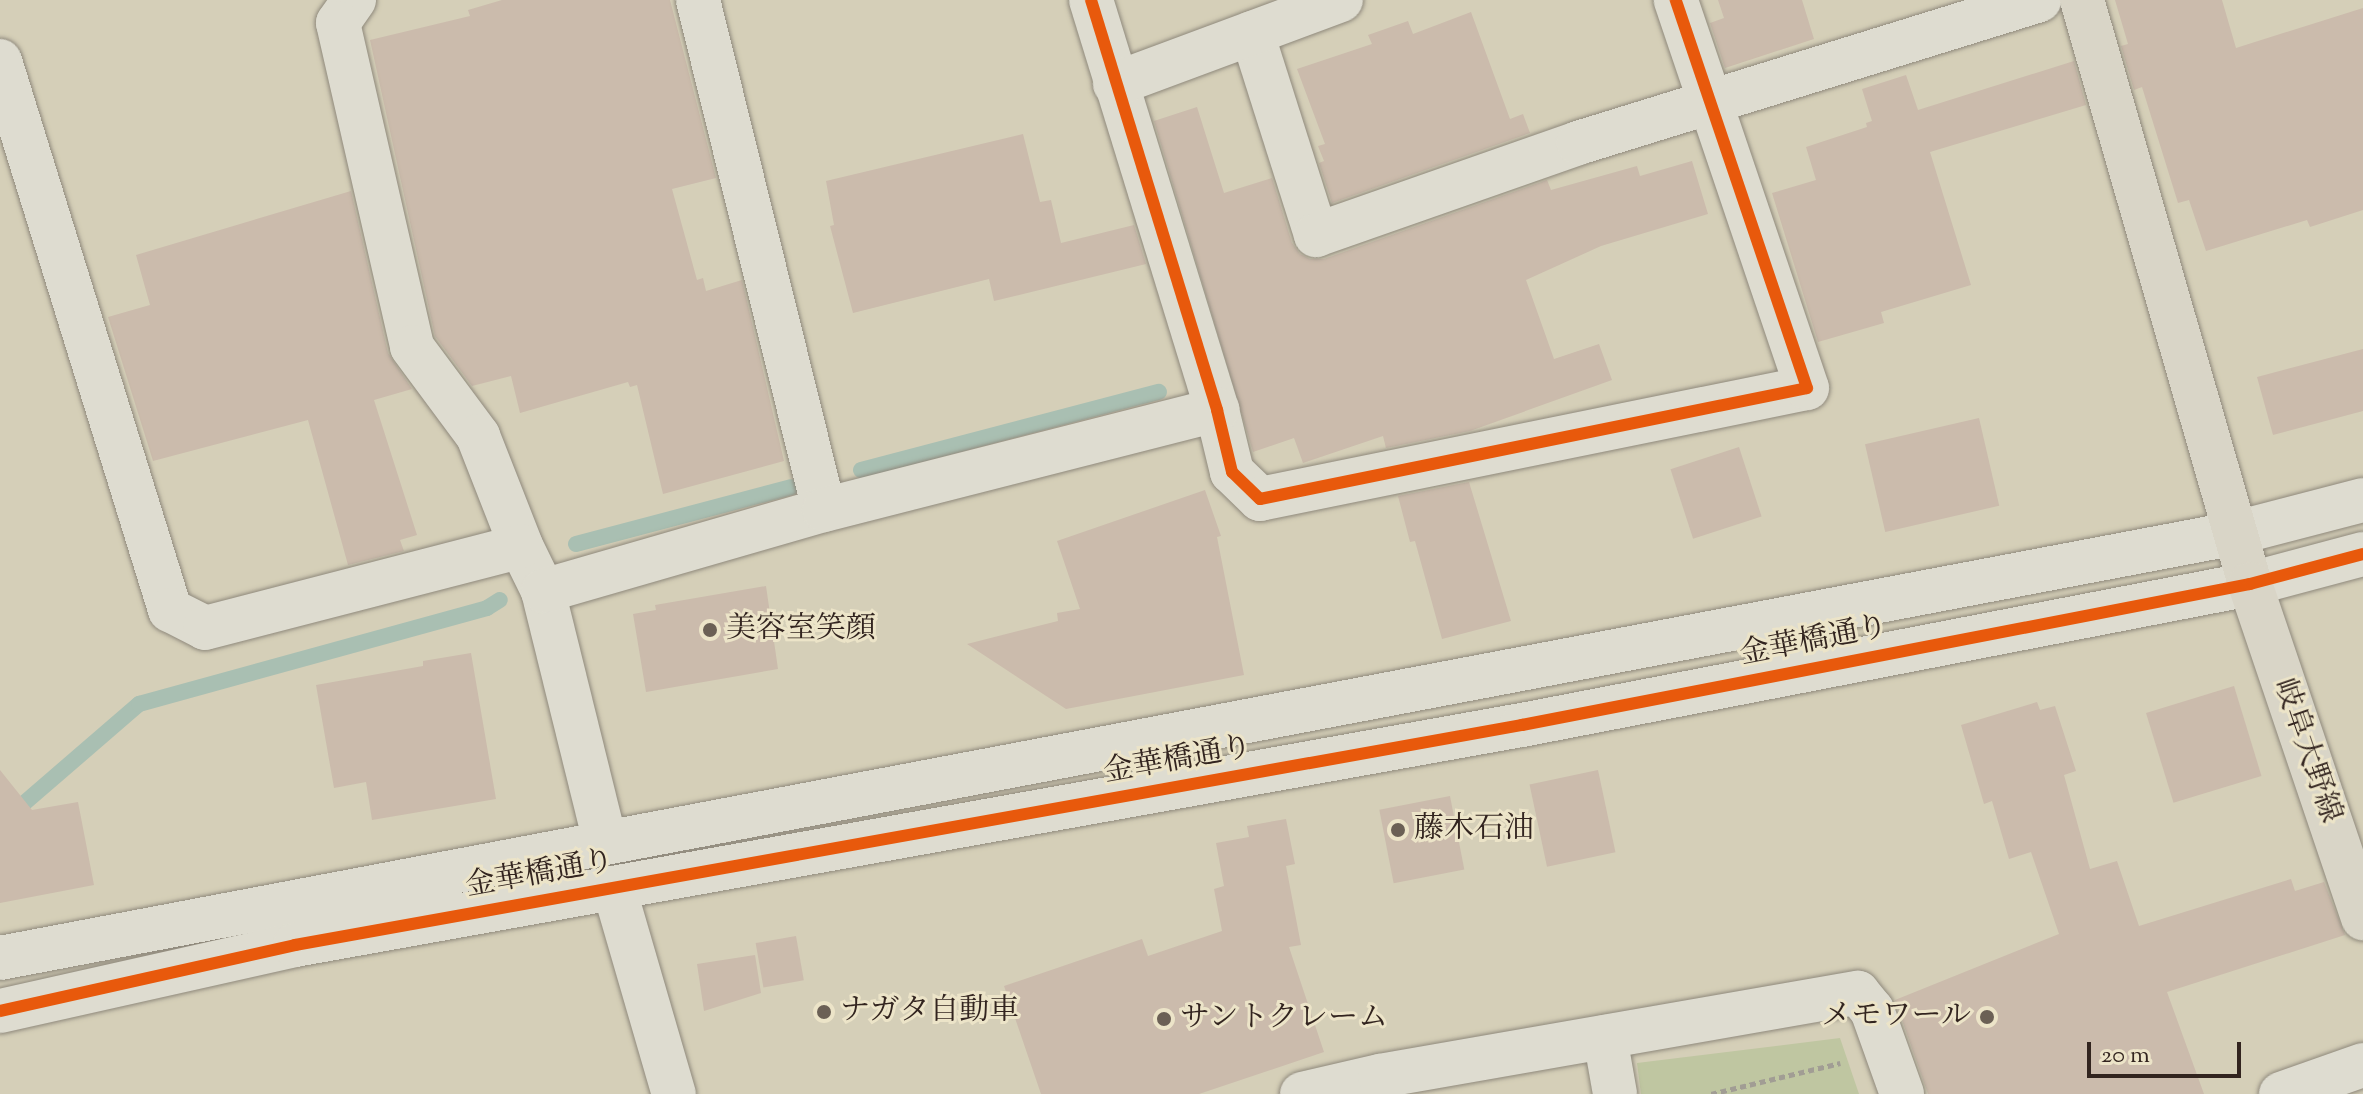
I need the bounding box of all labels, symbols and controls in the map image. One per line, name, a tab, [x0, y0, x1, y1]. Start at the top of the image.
street label: 金華橋通り	[1737, 610, 1891, 674]
place label: 美容室笑顔	[726, 612, 876, 648]
marker: 美容室笑顔	[701, 621, 719, 639]
street label: 岐阜大野線	[2265, 674, 2347, 828]
street label: 金華橋通り	[1101, 730, 1255, 792]
place label: 藤木石油	[1414, 812, 1534, 848]
marker: 藤木石油	[1389, 821, 1407, 839]
street label: 金華橋通り	[463, 844, 617, 906]
place label: ナガタ自動車	[840, 994, 1020, 1030]
place label: メモワール	[1821, 999, 1971, 1035]
place label: サントクレーム	[1180, 1001, 1390, 1037]
marker: ナガタ自動車	[815, 1003, 833, 1021]
marker: メモワール	[1978, 1008, 1996, 1026]
marker: サントクレーム	[1155, 1010, 1173, 1028]
scale bar	[2091, 1026, 2245, 1076]
text: 20 m	[2101, 1039, 2150, 1073]

